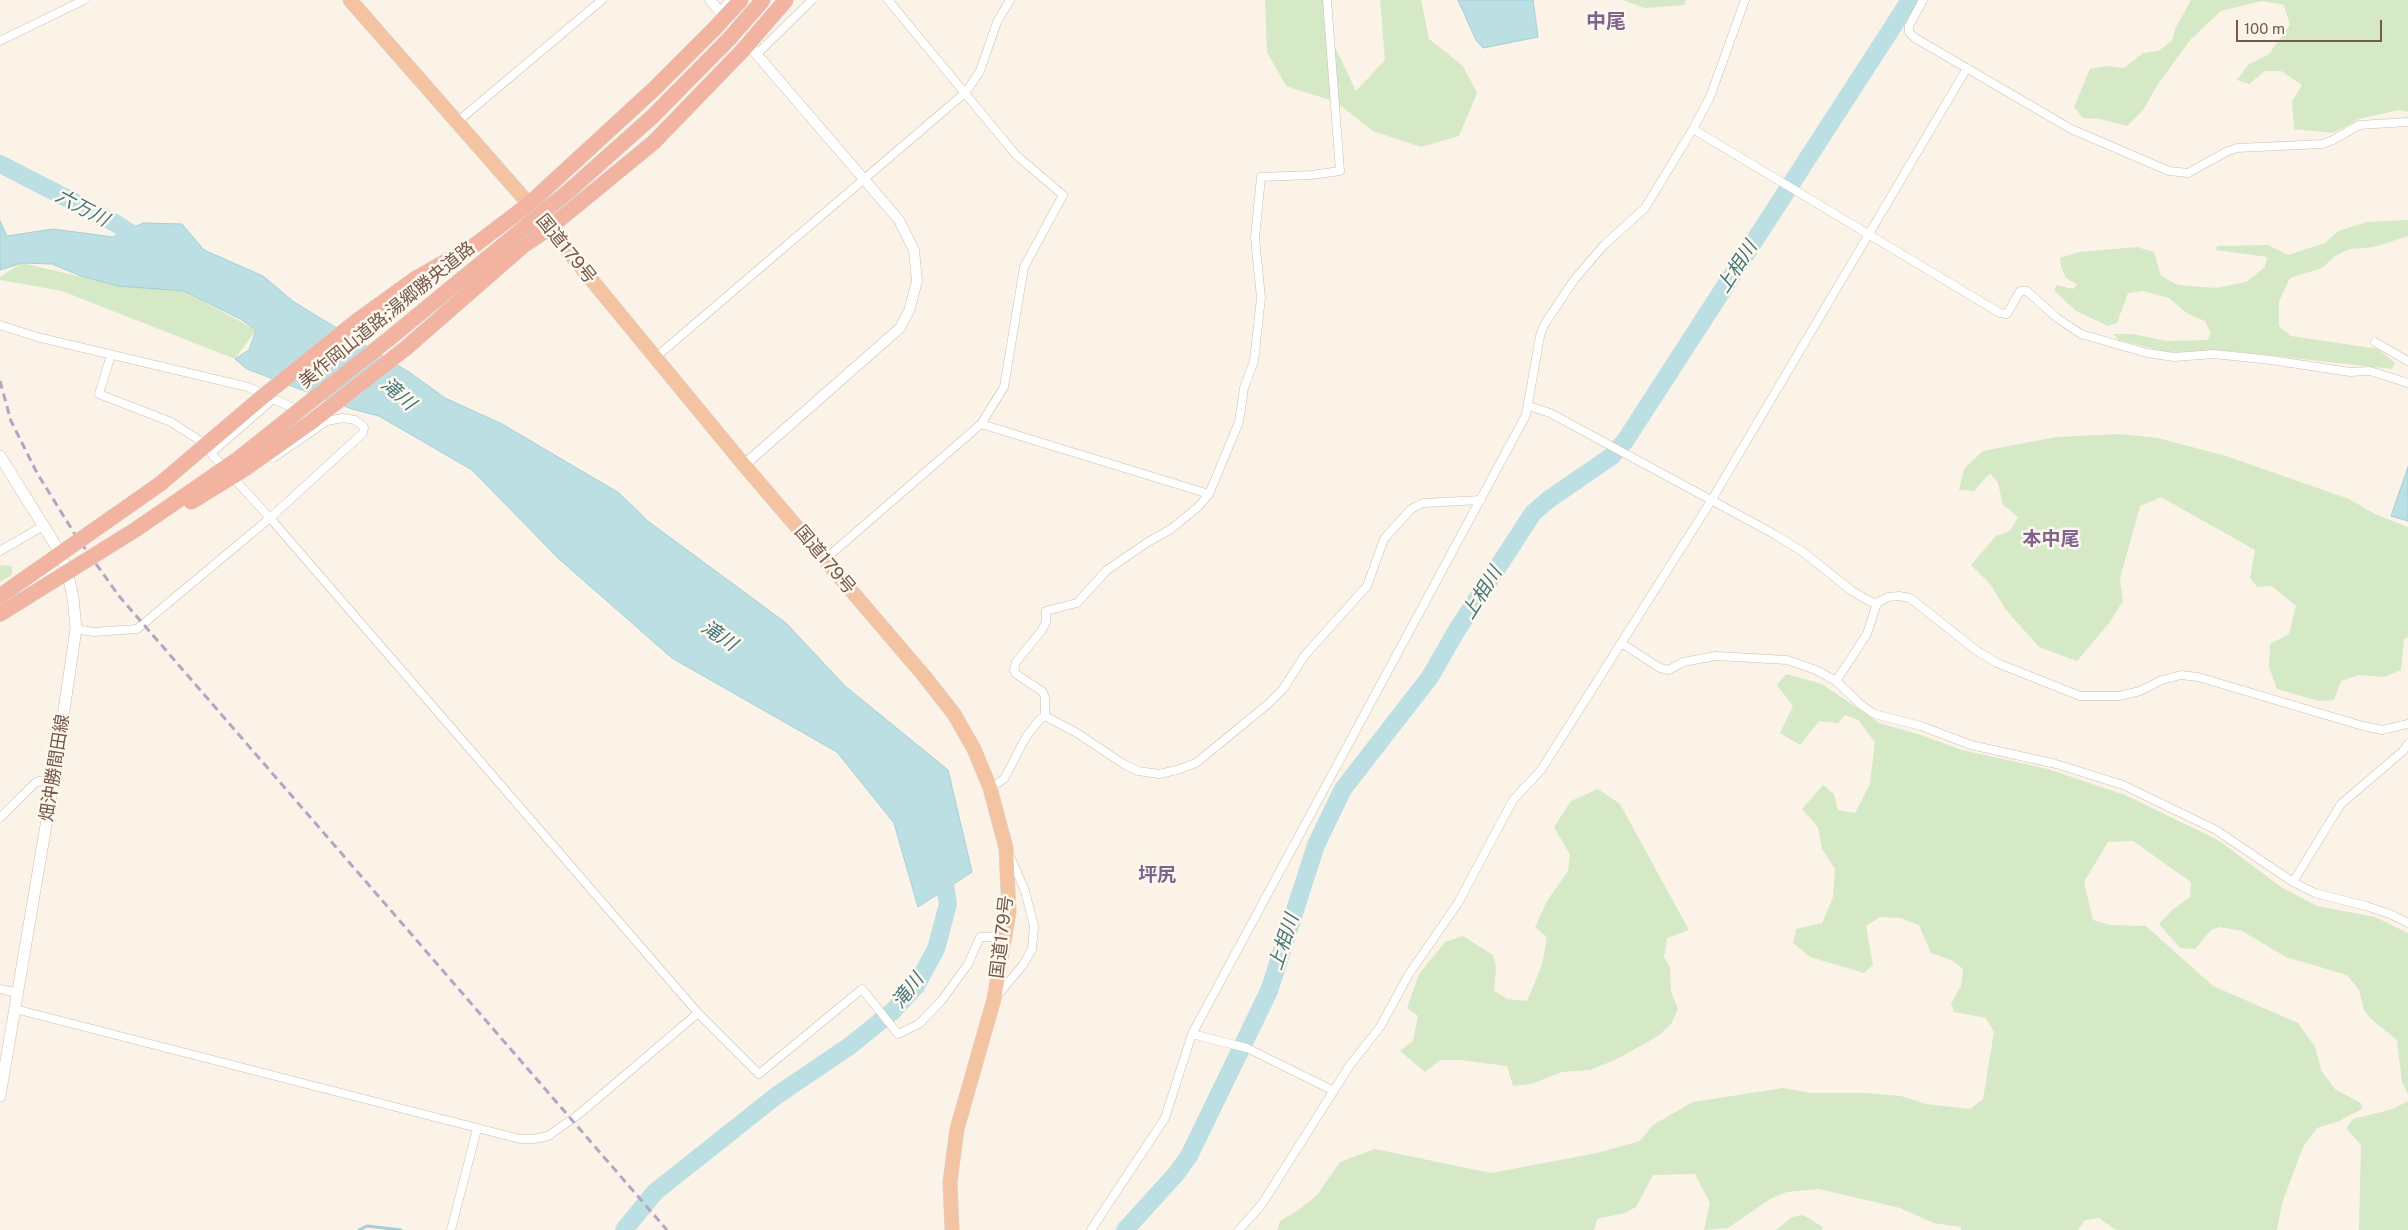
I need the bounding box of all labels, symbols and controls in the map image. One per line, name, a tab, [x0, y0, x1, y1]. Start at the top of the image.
district label: 中尾	[1586, 10, 1626, 34]
scale bar	[2238, 10, 2384, 42]
text: 100 m	[2244, 20, 2285, 37]
water label: 六万川	[51, 185, 113, 231]
street label: 国道179号	[531, 210, 601, 288]
street label: 美作岡山道路;湯郷勝央道路	[295, 237, 479, 393]
water label: 上相川	[1712, 237, 1762, 297]
water label: 滝川	[376, 373, 420, 415]
street label: 国道179号	[790, 521, 860, 599]
district label: 本中尾	[2023, 528, 2079, 550]
water label: 上相川	[1457, 563, 1507, 623]
water label: 滝川	[697, 616, 741, 656]
street label: 畑沖勝間田線	[36, 713, 74, 823]
district label: 坪尻	[1138, 864, 1176, 886]
street label: 国道179号	[986, 894, 1018, 980]
water label: 上相川	[1264, 911, 1304, 973]
water label: 滝川	[887, 969, 929, 1013]

